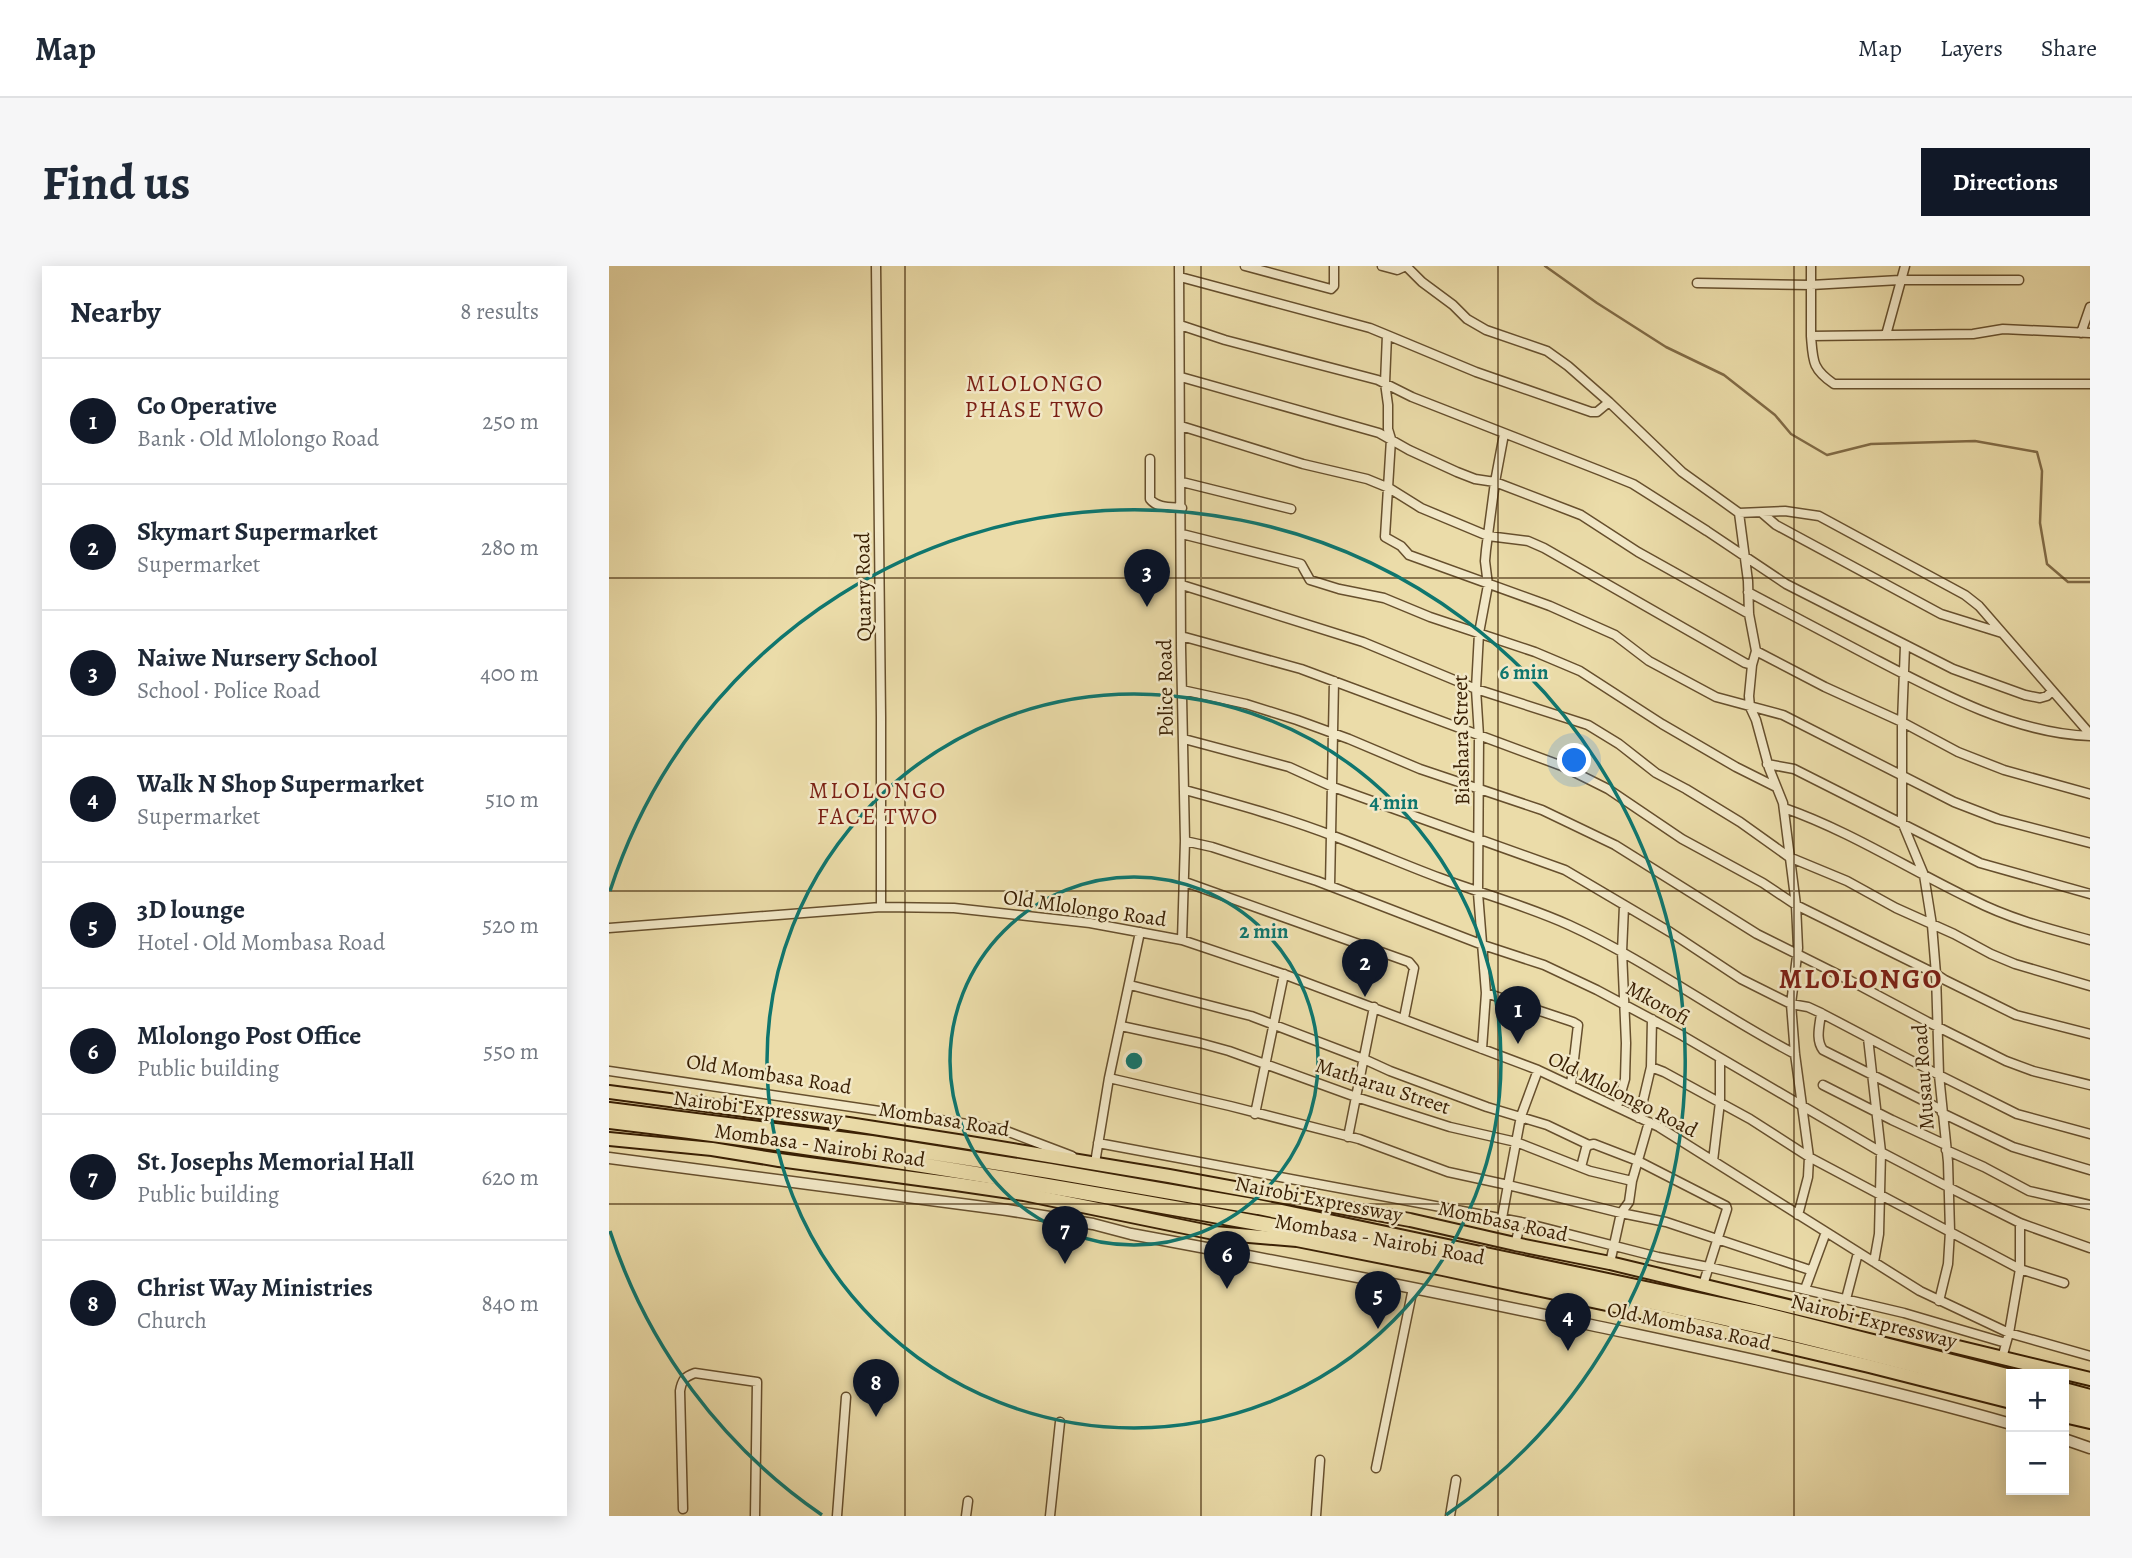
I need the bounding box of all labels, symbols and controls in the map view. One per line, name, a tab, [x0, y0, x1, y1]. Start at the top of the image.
text: Map	[35, 26, 96, 71]
text: Map	[1858, 32, 1902, 64]
text: Layers	[1940, 32, 2003, 64]
text: Share	[2041, 32, 2097, 64]
button: Directions	[1921, 148, 2090, 216]
text: Find us	[42, 149, 190, 216]
text: Nearby	[70, 292, 161, 332]
text: 8 results	[460, 296, 539, 327]
district label: MLOLONGO PHASE TWO	[965, 368, 1105, 425]
text: Co Operative	[137, 388, 277, 423]
text: 1	[89, 406, 97, 437]
text: 250 m	[482, 406, 539, 437]
text: Bank · Old Mlolongo Road	[137, 423, 379, 454]
text: Skymart Supermarket	[137, 514, 378, 549]
street label: Quarry Road	[848, 531, 878, 642]
text: 2	[87, 532, 99, 563]
text: 280 m	[481, 532, 539, 563]
text: Supermarket	[137, 549, 260, 580]
pin: 3	[1124, 549, 1170, 607]
street label: Police Road	[1150, 638, 1180, 737]
text: Naiwe Nursery School	[137, 640, 377, 675]
text: 3	[88, 658, 98, 689]
text: 400 m	[480, 658, 539, 689]
text: 6 min	[1500, 658, 1549, 686]
street label: Biashara Street	[1446, 674, 1476, 806]
text: School · Police Road	[137, 675, 320, 706]
your location	[1557, 743, 1591, 777]
text: Walk N Shop Supermarket	[137, 766, 424, 801]
district label: MLOLONGO FACE TWO	[809, 775, 947, 832]
text: 4	[88, 784, 98, 815]
text: 510 m	[485, 784, 539, 815]
text: 4 min	[1369, 788, 1419, 816]
text: Supermarket	[137, 801, 260, 832]
street label: Old Mlolongo Road	[1002, 883, 1169, 933]
text: 3D lounge	[137, 892, 245, 927]
text: 5	[88, 910, 98, 941]
text: 520 m	[482, 910, 539, 941]
text: 2 min	[1239, 917, 1289, 945]
text: Hotel · Old Mombasa Road	[137, 927, 385, 958]
pin: 2	[1342, 939, 1388, 997]
district label: MLOLONGO	[1779, 960, 1943, 998]
street label: Mkorofi	[1621, 974, 1695, 1032]
pin: 1	[1495, 986, 1541, 1044]
text: Mlolongo Post Office	[137, 1018, 361, 1053]
street label: Musau Road	[1905, 1022, 1941, 1131]
text: 6	[88, 1036, 98, 1067]
text: 550 m	[483, 1036, 539, 1067]
street label: Old Mlolongo Road	[1543, 1044, 1703, 1144]
street label: Old Mombasa Road	[684, 1047, 854, 1101]
centre of rings	[1122, 1049, 1146, 1073]
street label: Matharau Street	[1312, 1051, 1454, 1121]
text: Public building	[137, 1053, 279, 1084]
street label: Nairobi Expressway	[672, 1084, 845, 1132]
street label: Mombasa Road	[877, 1095, 1012, 1143]
street label: Mombasa - Nairobi Road	[713, 1116, 928, 1174]
text: St. Josephs Memorial Hall	[137, 1144, 414, 1179]
text: 7	[88, 1162, 98, 1193]
text: 620 m	[481, 1162, 539, 1193]
street label: Nairobi Expressway	[1233, 1169, 1406, 1229]
text: Public building	[137, 1179, 279, 1210]
street label: Mombasa Road	[1436, 1194, 1571, 1249]
pin: 7	[1042, 1206, 1088, 1264]
street label: Mombasa - Nairobi Road	[1273, 1207, 1488, 1271]
pin: 6	[1204, 1231, 1250, 1289]
text: Christ Way Ministries	[137, 1270, 373, 1305]
pin: 5	[1355, 1271, 1401, 1329]
street label: Nairobi Expressway	[1788, 1287, 1961, 1355]
text: 8	[87, 1288, 99, 1319]
text: 840 m	[481, 1288, 539, 1319]
pin: 4	[1545, 1293, 1591, 1351]
street label: Old Mombasa Road	[1604, 1295, 1774, 1357]
text: Church	[137, 1305, 207, 1336]
pin: 8	[853, 1359, 899, 1417]
map controls	[2006, 1369, 2069, 1495]
button: +	[2006, 1369, 2069, 1432]
button: −	[2006, 1432, 2069, 1495]

